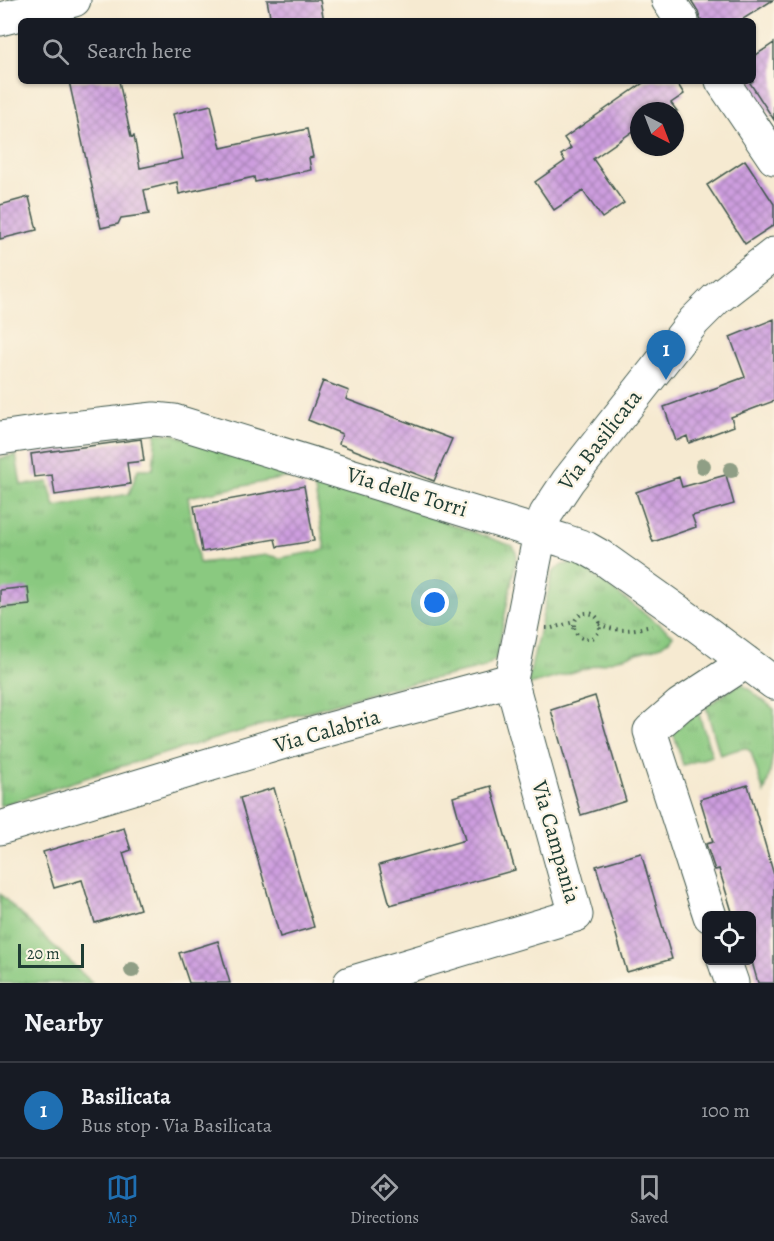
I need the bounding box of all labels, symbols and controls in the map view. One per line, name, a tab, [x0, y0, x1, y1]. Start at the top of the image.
search box	[18, 18, 756, 84]
icon: search	[39, 35, 72, 68]
text: Search here	[87, 36, 192, 66]
north arrow	[630, 102, 684, 156]
pin: 1	[646, 330, 686, 380]
street label: Via Basilicata	[551, 383, 649, 497]
street label: Via delle Torri	[342, 459, 471, 525]
your location	[420, 588, 449, 617]
street label: Via Calabria	[269, 701, 384, 761]
street label: Via Campania	[524, 776, 588, 907]
map controls	[702, 911, 756, 965]
button: locate	[702, 911, 756, 965]
scale bar	[18, 941, 84, 968]
text: 20 m	[27, 943, 60, 965]
text: Nearby	[24, 1005, 103, 1040]
text: Basilicata	[81, 1082, 171, 1112]
text: 1	[40, 1097, 47, 1124]
text: 100 m	[701, 1097, 750, 1124]
text: Bus stop · Via Basilicata	[81, 1112, 272, 1139]
tab: Map	[106, 1171, 139, 1229]
tab: Directions	[350, 1171, 419, 1229]
tab: Saved	[630, 1171, 668, 1229]

